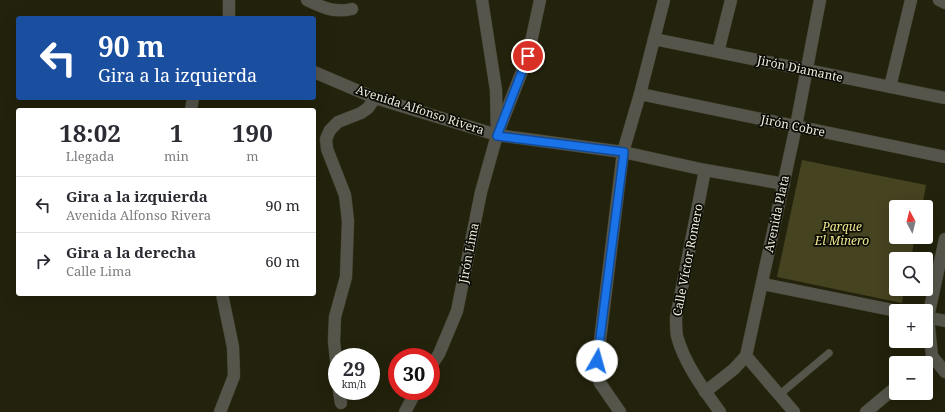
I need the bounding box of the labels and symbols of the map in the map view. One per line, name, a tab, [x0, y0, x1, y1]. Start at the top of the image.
pin	[511, 39, 545, 73]
street label: Jirón Diamante	[755, 51, 845, 86]
street label: Avenida Alfonso Rivera	[354, 81, 487, 138]
street label: Jirón Cobre	[758, 110, 827, 141]
street label: Avenida Plata	[760, 173, 793, 254]
north arrow	[889, 200, 933, 244]
street label: Calle Víctor Romero	[668, 202, 707, 317]
park label: Parque El Minero	[814, 218, 869, 249]
street label: Jirón Lima	[454, 221, 483, 285]
position arrow	[576, 340, 618, 382]
speed limit sign: 30	[388, 348, 440, 400]

